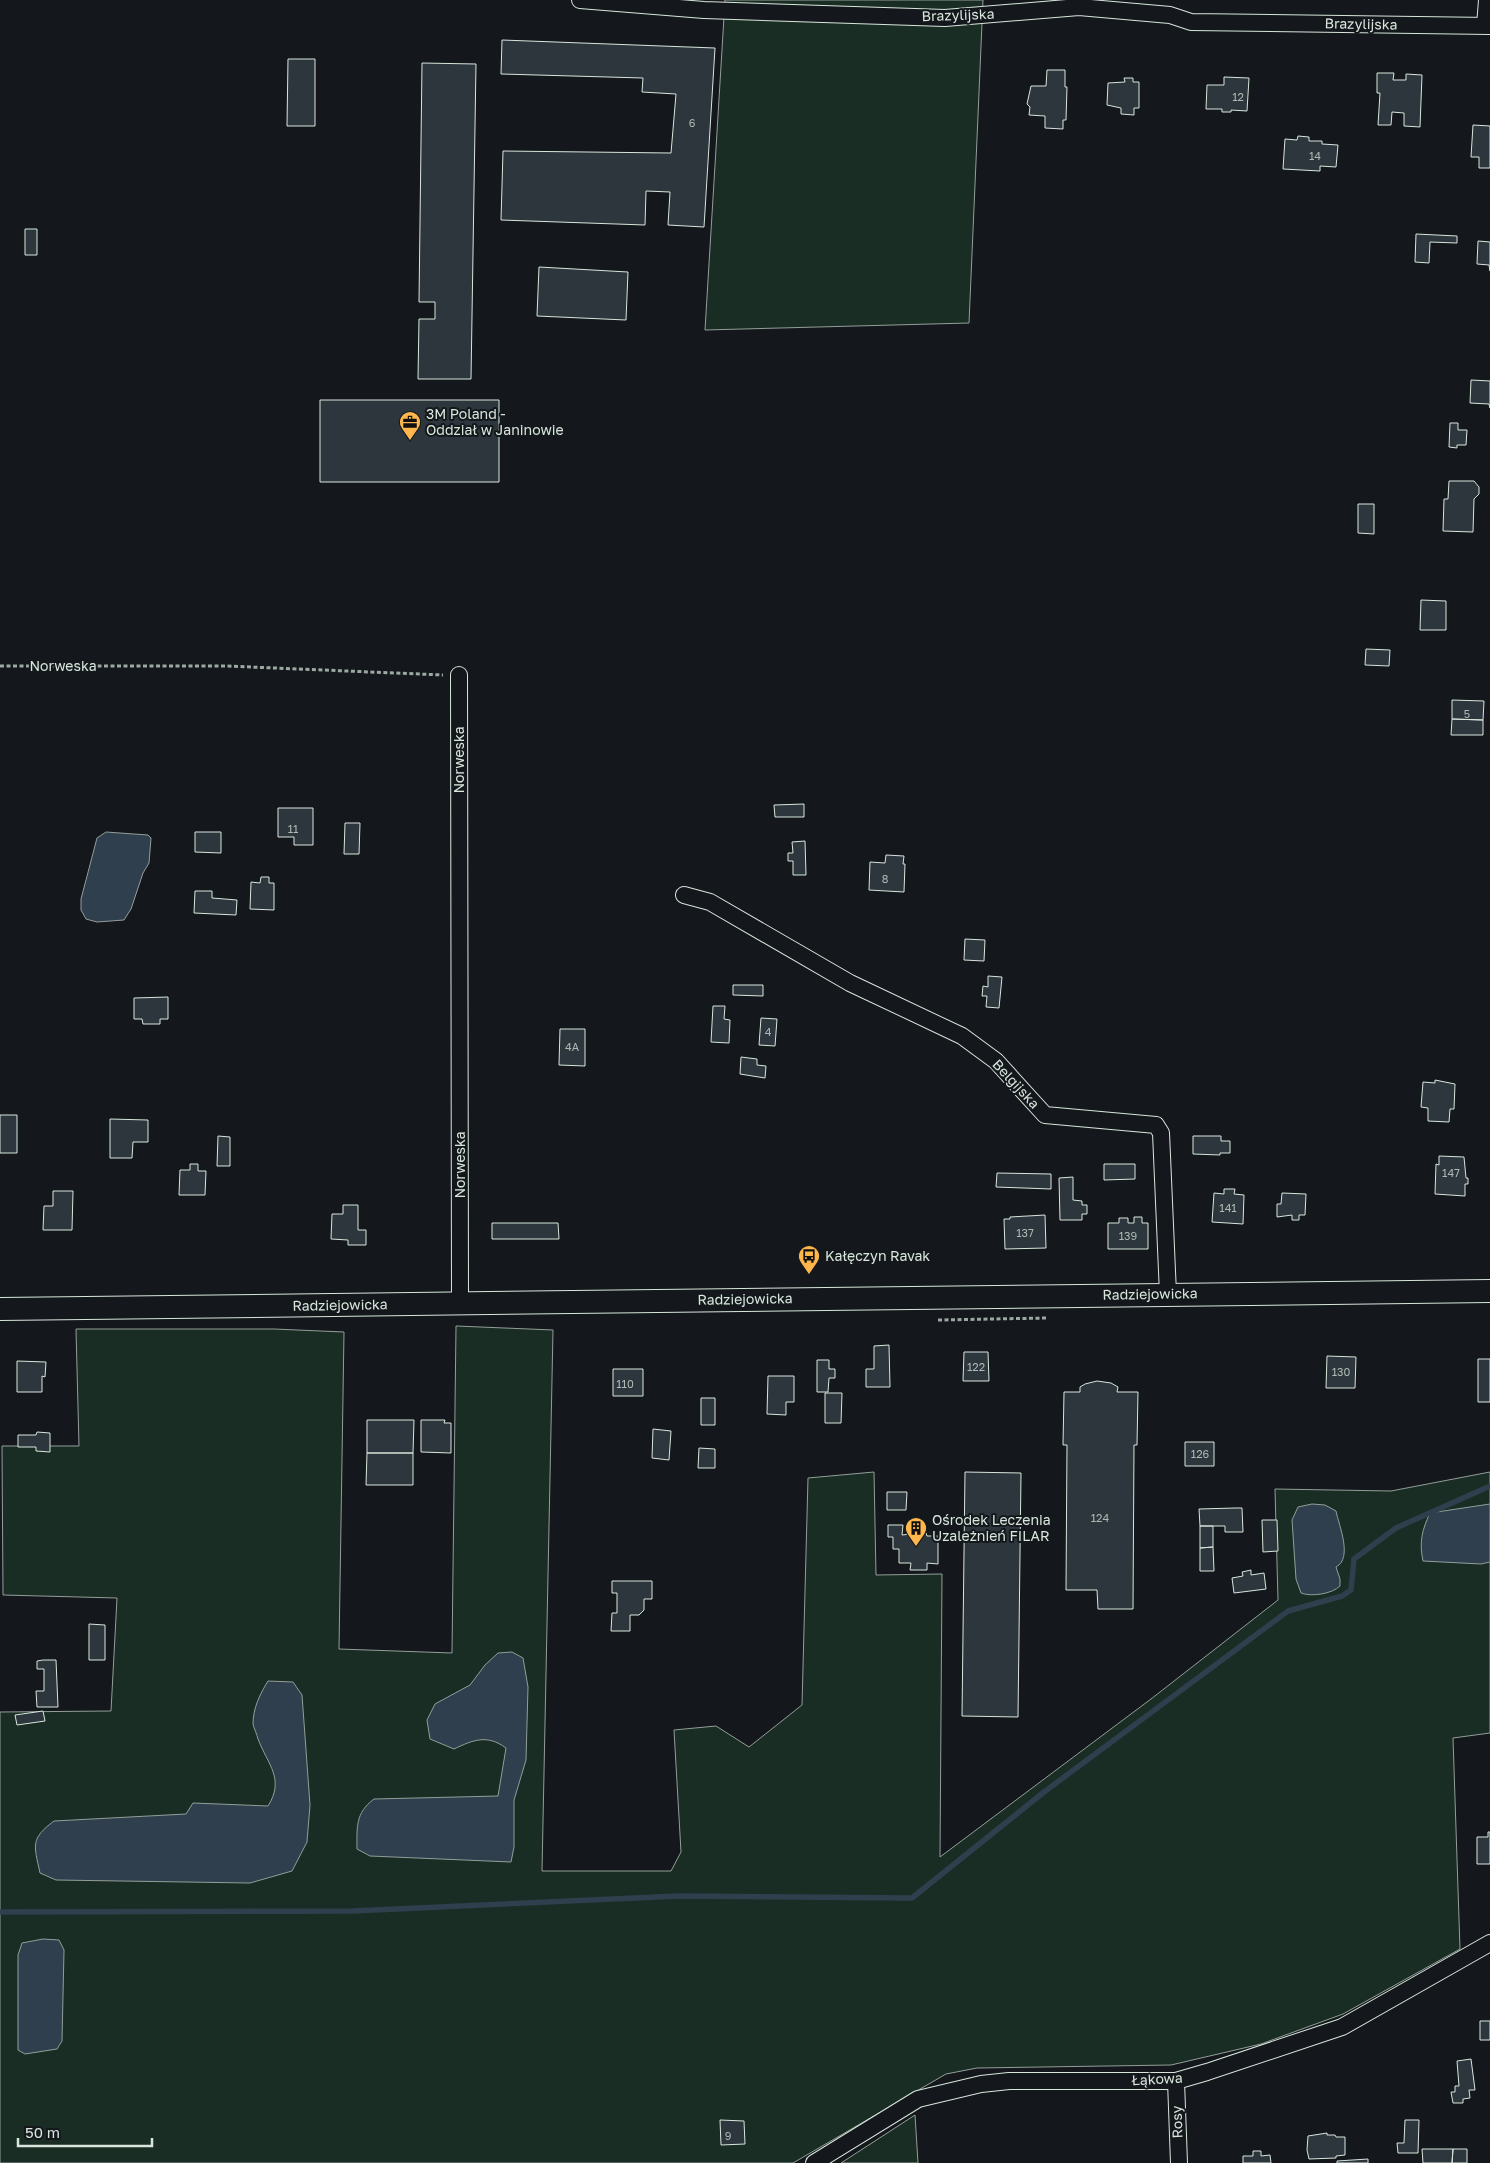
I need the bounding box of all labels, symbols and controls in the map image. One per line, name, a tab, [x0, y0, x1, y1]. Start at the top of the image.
street label: Brazylijska	[921, 5, 995, 24]
street label: Brazylijska	[1324, 14, 1398, 33]
house number: 12	[1232, 90, 1244, 103]
house number: 6	[689, 116, 696, 129]
house number: 14	[1309, 149, 1321, 162]
place label: 3M Poland - Oddział w Janinowie	[426, 405, 564, 438]
office icon: 3M Poland - Oddział w Janinowie	[398, 410, 422, 441]
street label: Norweska	[29, 657, 97, 674]
house number: 5	[1464, 707, 1470, 720]
street label: Norweska	[450, 726, 467, 794]
house number: 11	[288, 822, 298, 835]
house number: 8	[882, 872, 889, 885]
house number: 4	[765, 1025, 772, 1038]
house number: 4A	[565, 1040, 580, 1053]
street label: Belgijska	[989, 1056, 1043, 1112]
street label: Norweska	[451, 1131, 468, 1199]
house number: 147	[1442, 1166, 1460, 1179]
house number: 141	[1219, 1201, 1237, 1214]
house number: 137	[1016, 1226, 1034, 1239]
house number: 139	[1119, 1229, 1137, 1242]
bus stop icon: Kałęczyn Ravak	[797, 1244, 821, 1275]
place label: Kałęczyn Ravak	[825, 1247, 930, 1264]
street label: Radziejowicka	[1102, 1284, 1198, 1303]
street label: Radziejowicka	[697, 1289, 793, 1308]
street label: Radziejowicka	[292, 1295, 388, 1314]
house number: 122	[967, 1360, 985, 1373]
house number: 130	[1332, 1365, 1350, 1378]
house number: 110	[616, 1377, 634, 1390]
house number: 126	[1191, 1447, 1210, 1460]
place label: Ośrodek Leczenia Uzależnień FILAR	[932, 1511, 1051, 1544]
house number: 124	[1091, 1511, 1109, 1524]
building icon: Ośrodek Leczenia Uzależnień FILAR	[904, 1516, 928, 1547]
street label: Łąkowa	[1131, 2069, 1183, 2088]
street label: Rosy	[1167, 2105, 1186, 2139]
scale bar	[18, 2116, 151, 2148]
text: 50 m	[25, 2123, 60, 2141]
house number: 9	[725, 2129, 731, 2142]

